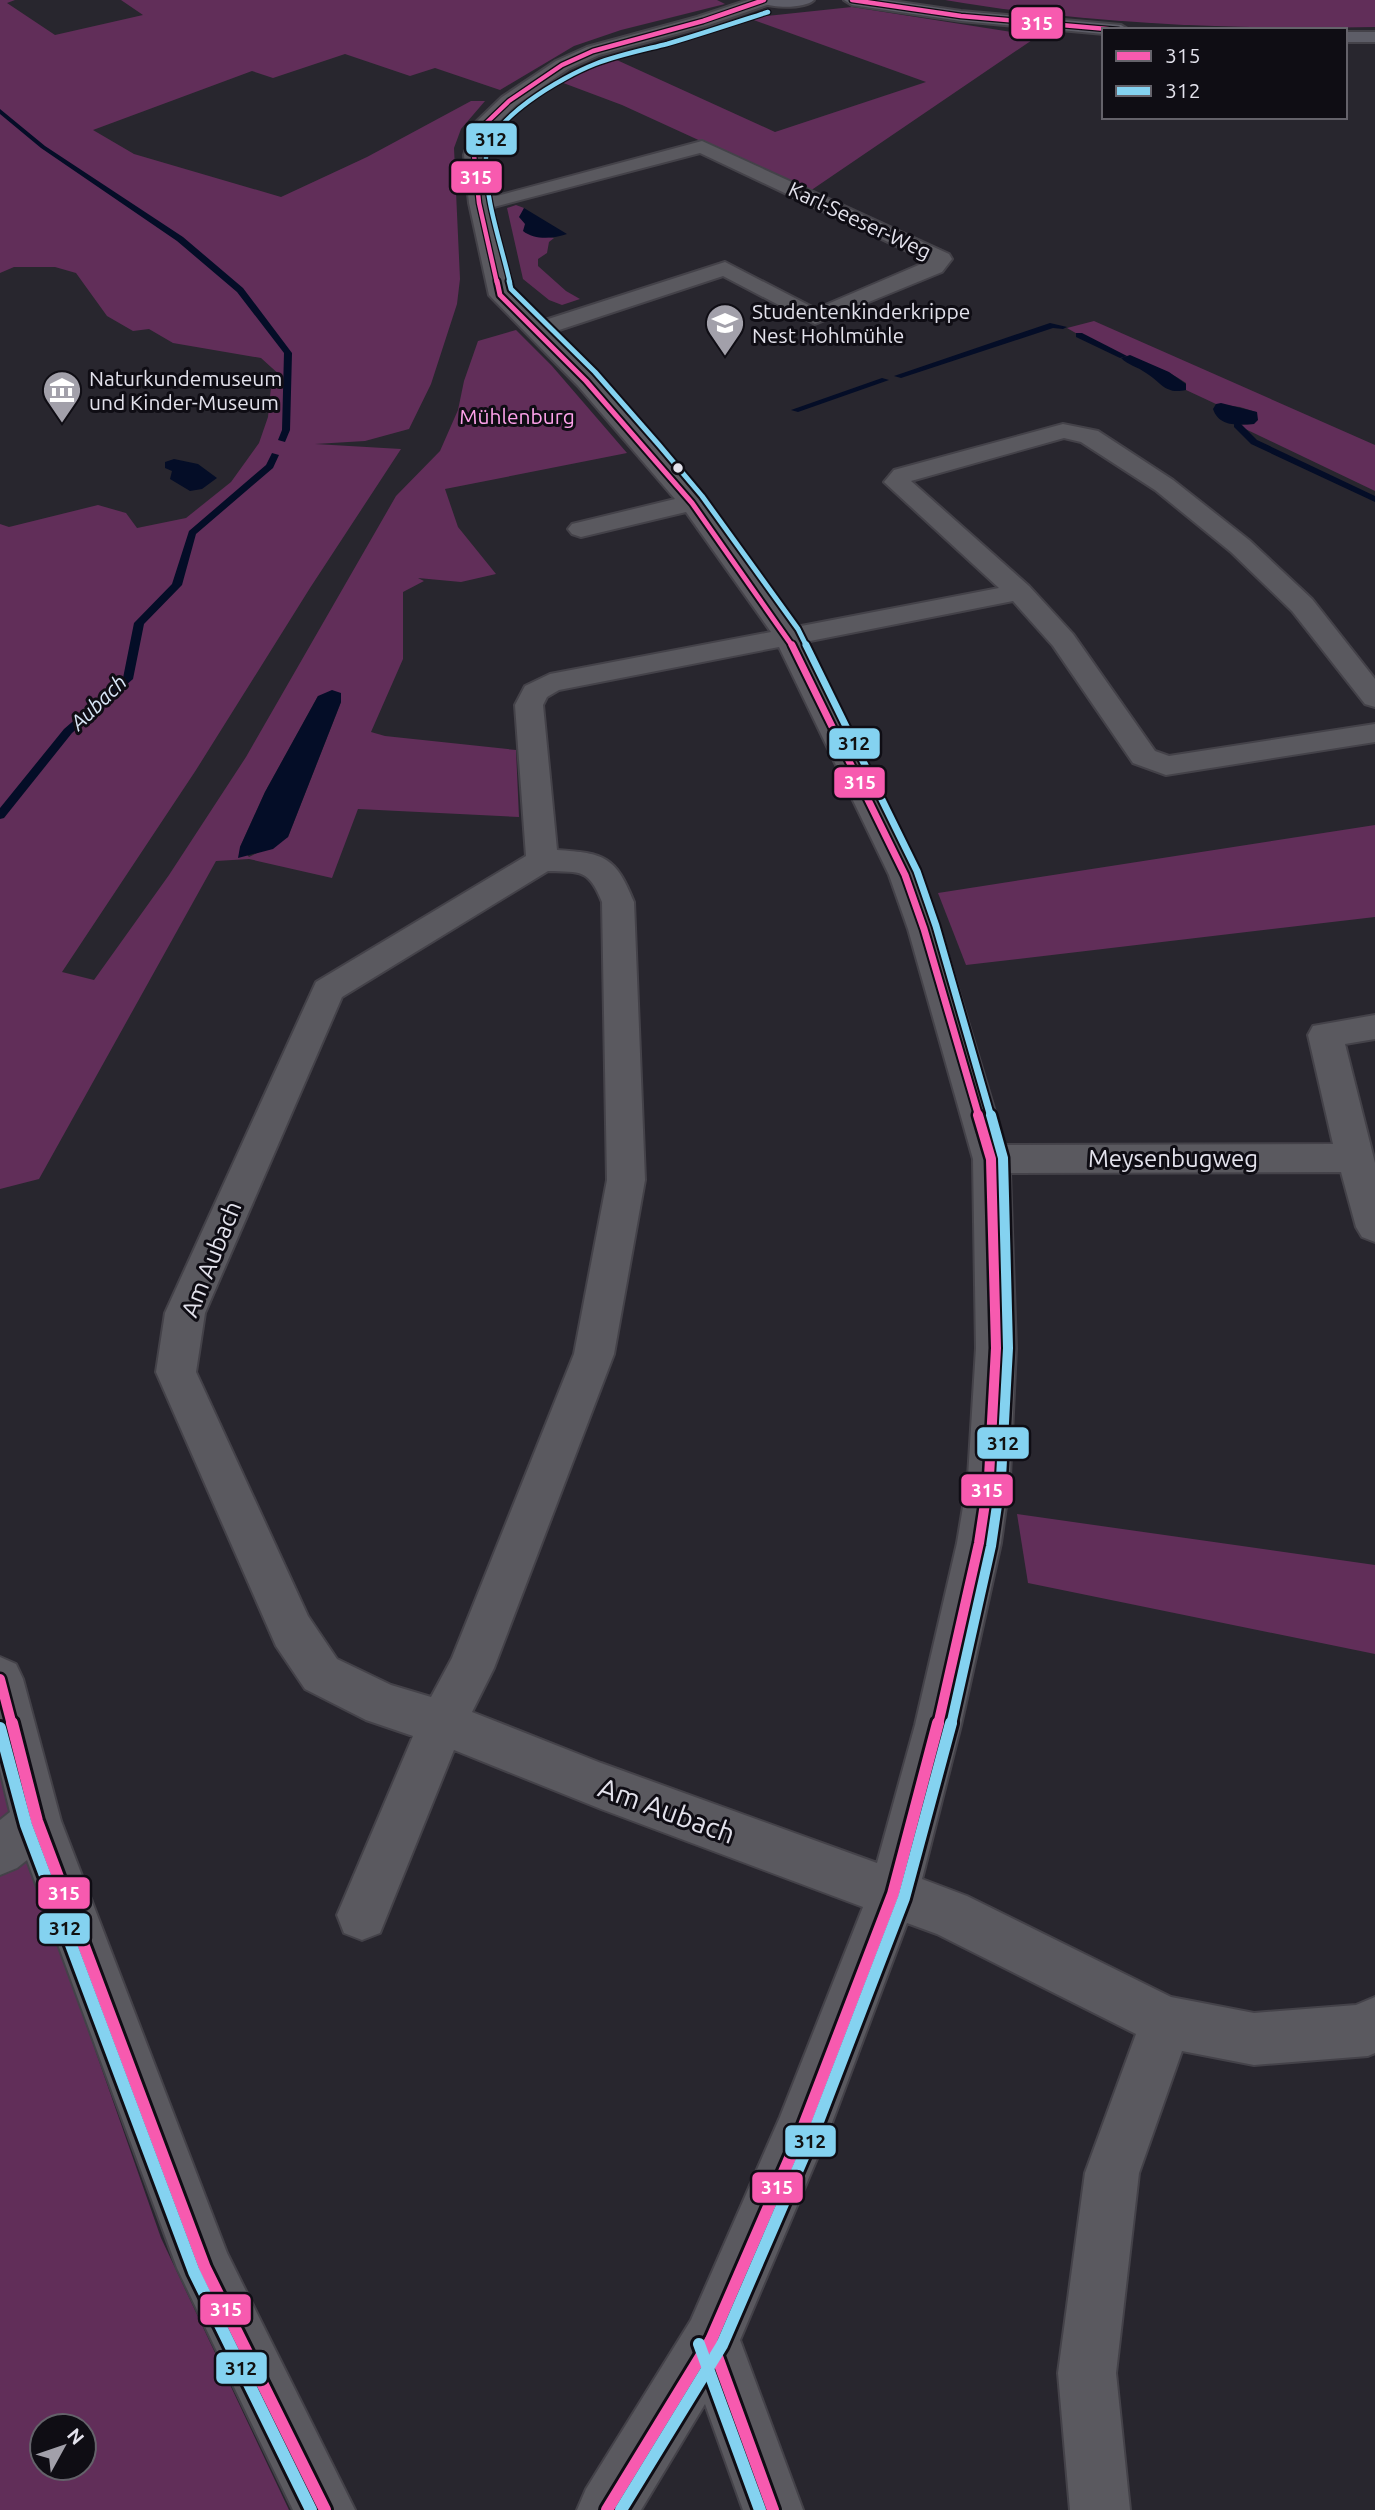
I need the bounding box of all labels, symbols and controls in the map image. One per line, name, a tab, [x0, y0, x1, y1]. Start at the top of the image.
line badge: 315	[1010, 6, 1064, 40]
text: 315	[1021, 12, 1053, 34]
legend	[1102, 28, 1347, 119]
text: 315	[1165, 43, 1201, 67]
text: 312	[1165, 78, 1201, 102]
line badge: 312	[465, 122, 518, 156]
text: 312	[475, 128, 507, 150]
line badge: 315	[450, 160, 503, 194]
text: 315	[460, 166, 492, 188]
street label: Karl-Seeser-Weg	[785, 176, 935, 264]
place label: Studentenkinderkrippe Nest Hohlmühle	[752, 299, 970, 347]
school or university icon: Studentenkinderkrippe Nest Hohlmühle	[704, 302, 746, 357]
place label: Naturkundemuseum und Kinder-Museum	[89, 366, 282, 414]
museum icon: Naturkundemuseum und Kinder-Museum	[41, 369, 83, 424]
park label: Mühlenburg	[459, 404, 575, 428]
unlabelled marker	[671, 461, 685, 475]
water label: Aubach	[64, 669, 131, 735]
line badge: 312	[828, 727, 881, 760]
text: 312	[838, 732, 870, 754]
line badge: 315	[833, 766, 886, 799]
text: 315	[844, 771, 876, 793]
street label: Meysenbugweg	[1088, 1145, 1258, 1172]
street label: Am Aubach	[176, 1197, 246, 1321]
line badge: 312	[976, 1426, 1030, 1460]
text: 312	[987, 1432, 1019, 1454]
line badge: 315	[960, 1473, 1014, 1507]
text: 315	[971, 1479, 1003, 1501]
street label: Am Aubach	[595, 1771, 739, 1849]
line badge: 315	[37, 1876, 91, 1910]
text: 315	[48, 1882, 80, 1904]
line badge: 312	[38, 1912, 91, 1945]
text: 312	[49, 1917, 81, 1939]
line badge: 312	[784, 2124, 837, 2158]
text: 312	[794, 2130, 826, 2152]
line badge: 315	[751, 2171, 804, 2204]
text: 315	[761, 2176, 793, 2198]
line badge: 315	[199, 2293, 252, 2326]
text: 315	[210, 2298, 242, 2320]
line badge: 312	[215, 2351, 268, 2385]
text: 312	[225, 2357, 257, 2379]
north arrow	[28, 2412, 98, 2482]
text: N	[63, 2424, 89, 2449]

